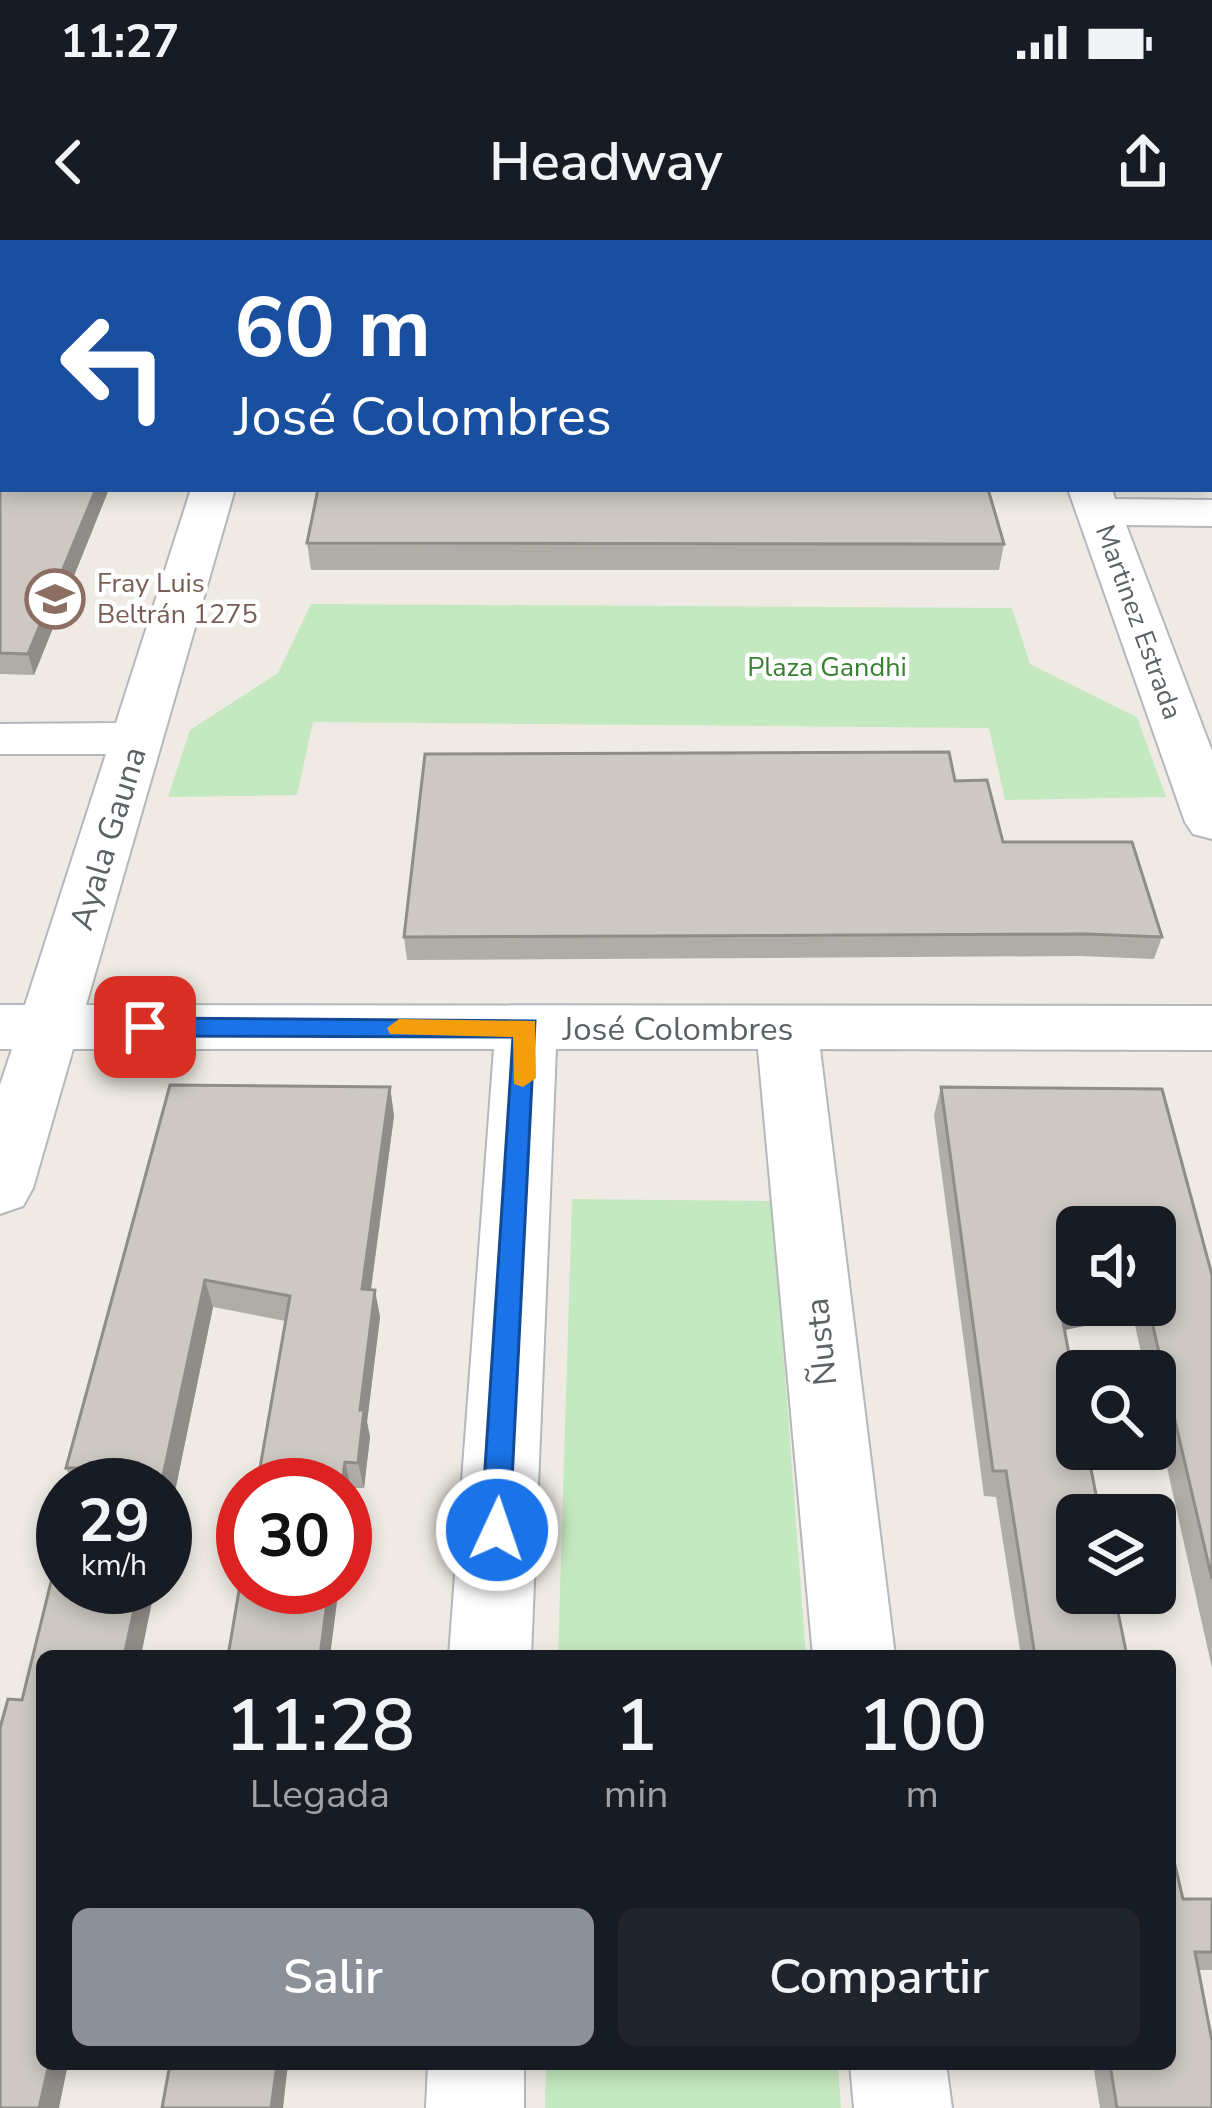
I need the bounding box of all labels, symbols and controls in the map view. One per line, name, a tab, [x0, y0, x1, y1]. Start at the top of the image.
text: 11:27	[60, 12, 179, 73]
text: Headway	[489, 125, 723, 199]
icon: back	[36, 129, 102, 195]
icon: share	[1110, 129, 1176, 195]
text: 60 m	[234, 271, 431, 386]
icon: left	[36, 288, 192, 444]
text: José Colombres	[234, 380, 612, 454]
street label: Martinez Estrada	[1086, 520, 1191, 724]
place label: Fray Luis Beltrán 1275	[97, 565, 258, 633]
school or university icon: Fray Luis Beltrán 1275	[24, 568, 86, 630]
park label: Plaza Gandhi	[747, 649, 907, 686]
street label: Ayala Gauna	[59, 741, 158, 936]
pin	[94, 976, 196, 1078]
icon: arrive	[112, 994, 178, 1060]
street label: José Colombres	[562, 1007, 793, 1052]
map controls	[1056, 1206, 1176, 1614]
button: sound	[1056, 1206, 1176, 1326]
street label: Ñusta	[795, 1296, 848, 1388]
button: search	[1056, 1350, 1176, 1470]
speed limit sign: 30	[216, 1458, 372, 1614]
position arrow	[434, 1467, 560, 1593]
text: 29	[78, 1480, 150, 1562]
button: layers	[1056, 1494, 1176, 1614]
text: km/h	[81, 1545, 147, 1586]
text: 11:28	[225, 1677, 415, 1775]
text: 1	[615, 1677, 658, 1775]
text: 100	[857, 1677, 987, 1775]
text: Llegada	[250, 1768, 390, 1821]
text: min	[604, 1768, 668, 1821]
text: m	[905, 1768, 939, 1821]
button: Salir	[72, 1908, 594, 2046]
button: Compartir	[618, 1908, 1140, 2046]

